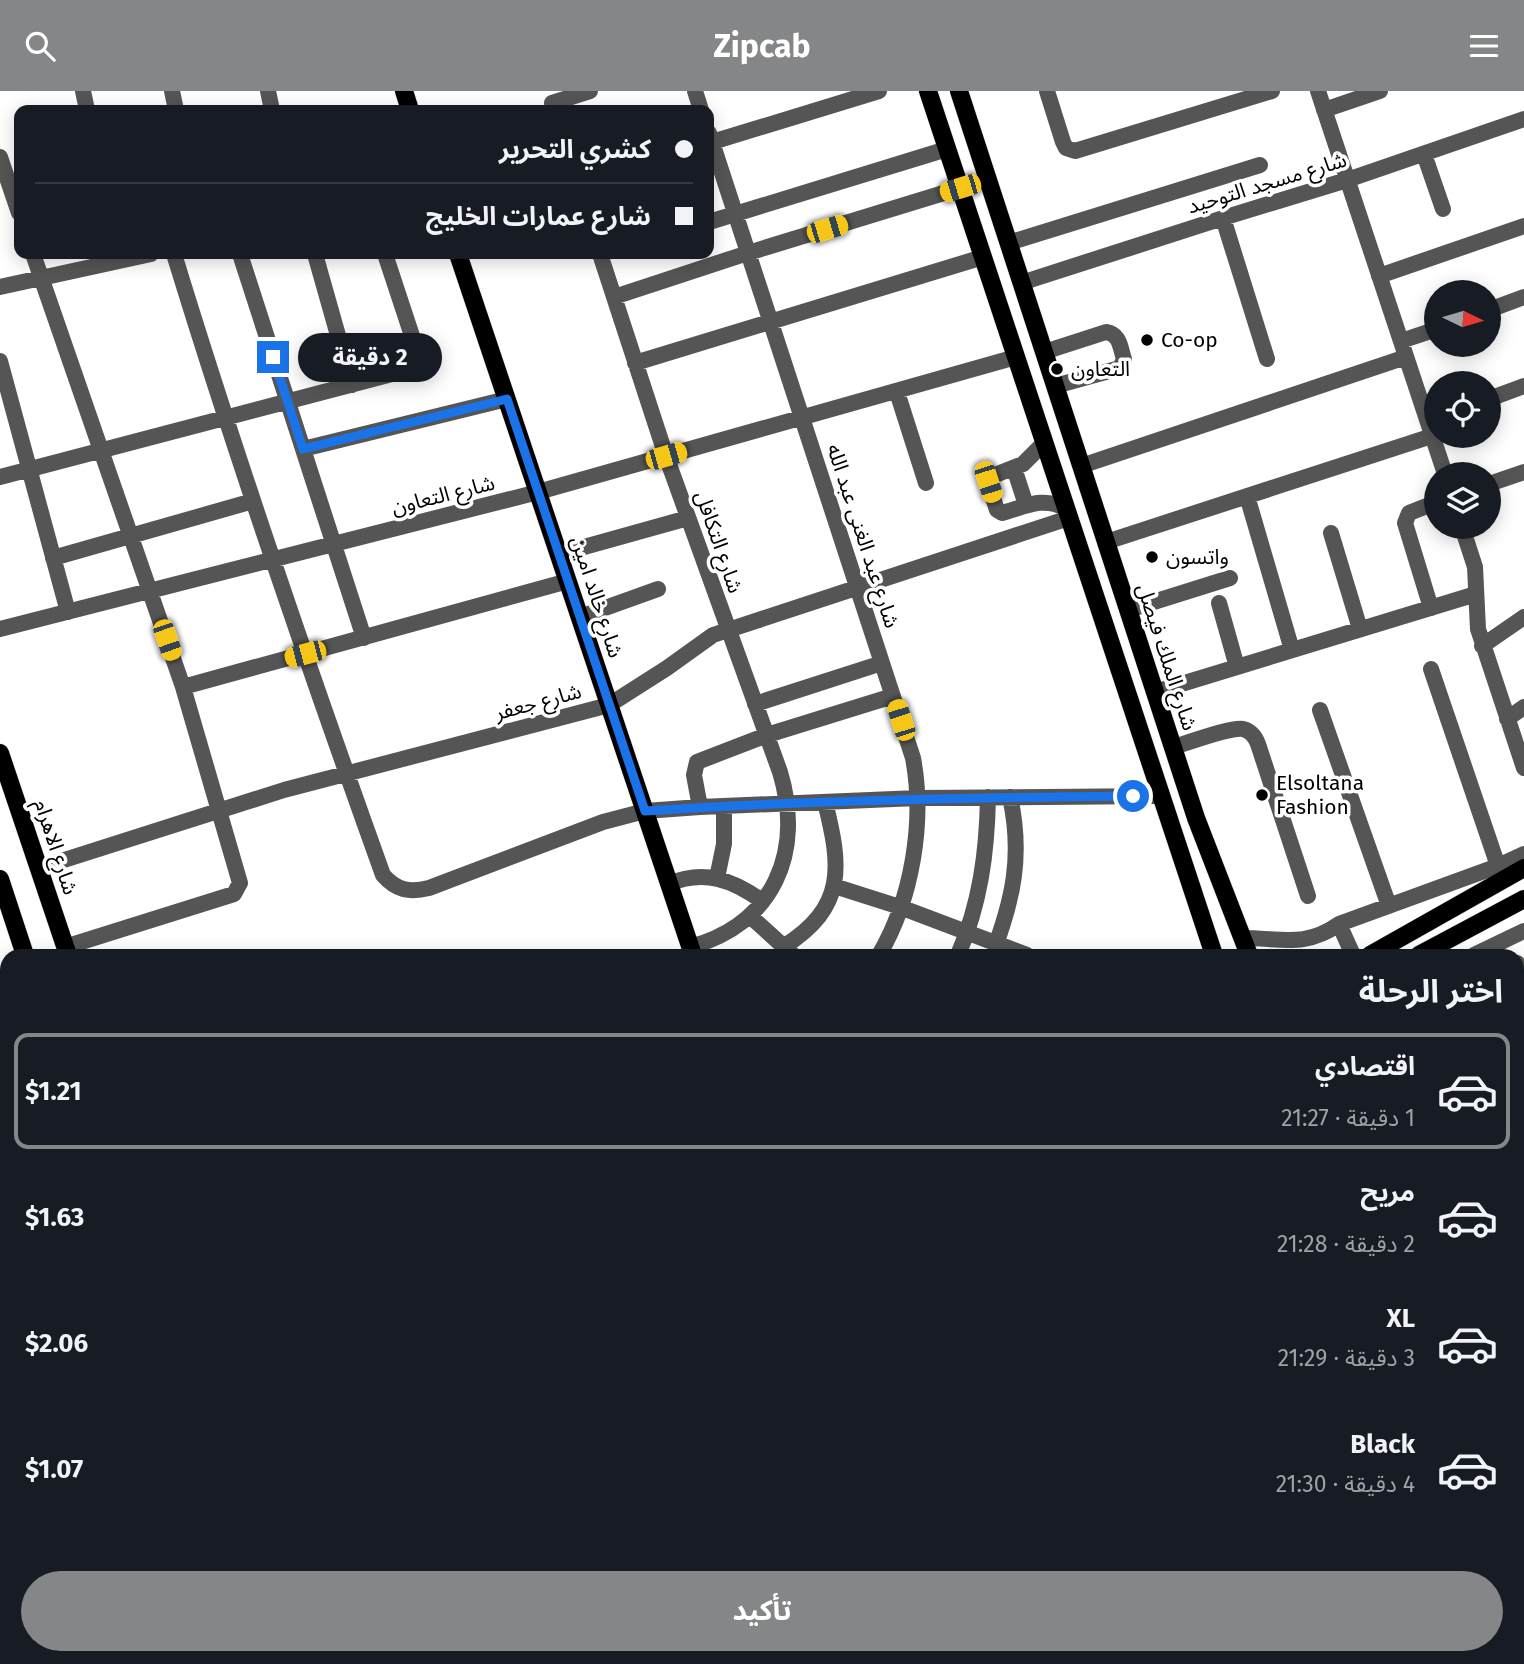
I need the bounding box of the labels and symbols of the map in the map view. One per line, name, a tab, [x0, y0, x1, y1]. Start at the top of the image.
street label: شارع مسجد التوحيد	[1184, 146, 1350, 221]
car	[937, 172, 984, 204]
car	[804, 213, 851, 245]
north arrow	[1424, 280, 1502, 357]
place label: Co-op	[1161, 327, 1218, 353]
marker: Co-op	[1139, 332, 1155, 348]
callout: 2 دقيقة	[298, 333, 441, 381]
route end	[257, 341, 289, 373]
place label: التعاون	[1071, 356, 1130, 382]
marker: التعاون	[1049, 361, 1065, 377]
car	[643, 440, 690, 472]
street label: شارع عبد الغنى عبد الله	[819, 441, 905, 632]
car	[972, 459, 1005, 505]
street label: شارع التعاون	[389, 470, 498, 522]
street label: شارع التكافل	[688, 488, 749, 597]
street label: شارع خالد امين	[563, 533, 629, 662]
place label: واتسون	[1166, 544, 1229, 570]
marker: واتسون	[1144, 549, 1160, 565]
street label: شارع الملك فيصل	[1129, 580, 1203, 734]
car	[151, 617, 184, 663]
car	[282, 638, 329, 670]
street label: شارع جعفر	[491, 678, 585, 728]
car	[885, 697, 918, 743]
place label: Elsoltana Fashion	[1276, 770, 1364, 820]
route start	[1117, 780, 1149, 812]
marker: Elsoltana Fashion	[1254, 787, 1270, 803]
street label: شارع الاهرام	[26, 796, 84, 899]

